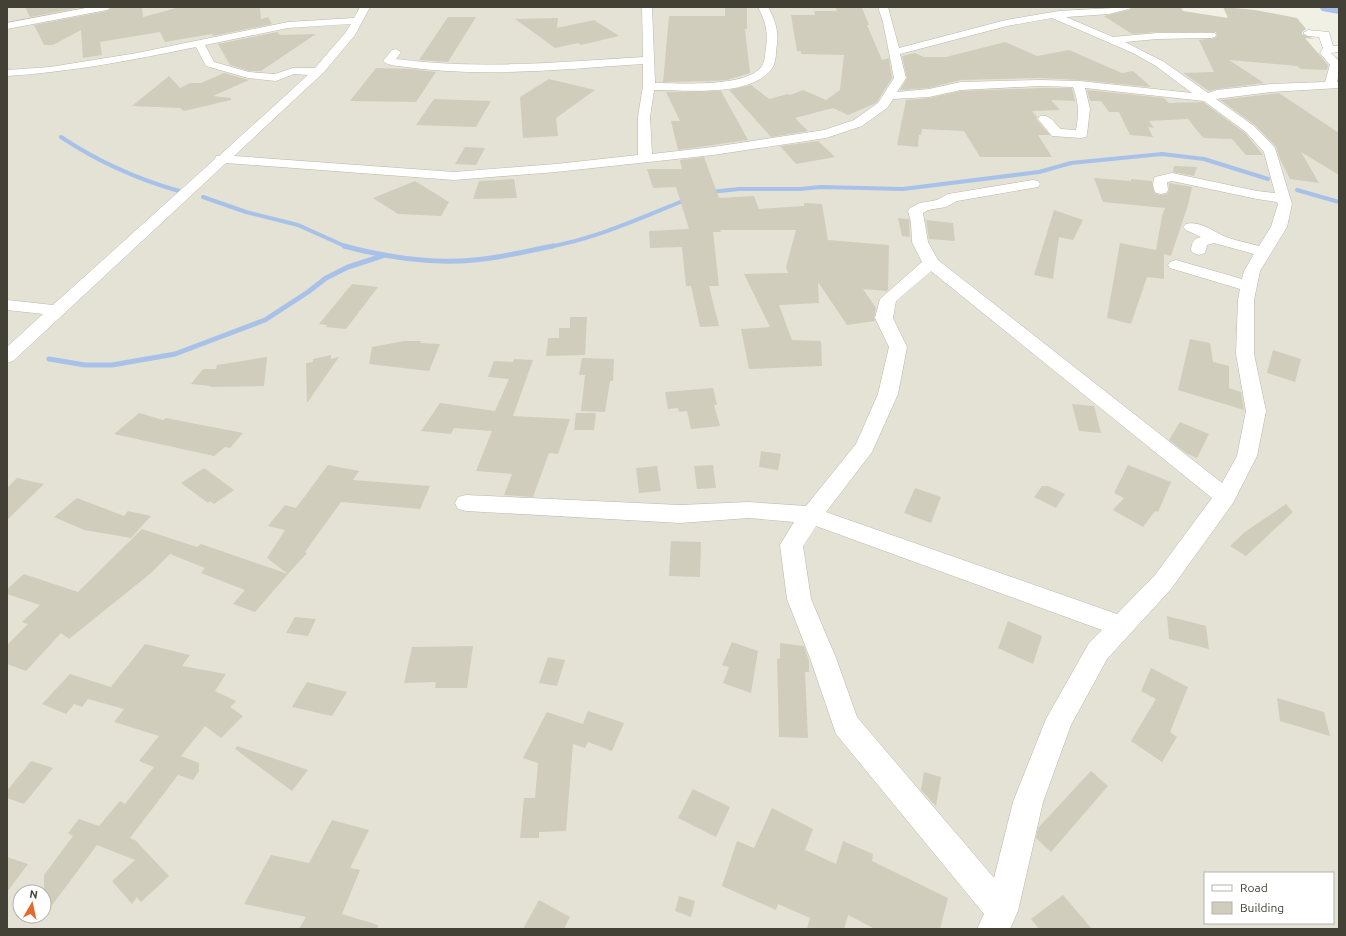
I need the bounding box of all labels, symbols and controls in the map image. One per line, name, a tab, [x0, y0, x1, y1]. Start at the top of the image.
legend	[1204, 872, 1334, 924]
text: Road	[1240, 881, 1268, 894]
north arrow	[12, 884, 52, 924]
text: N	[29, 888, 39, 901]
text: Building	[1240, 901, 1284, 914]

